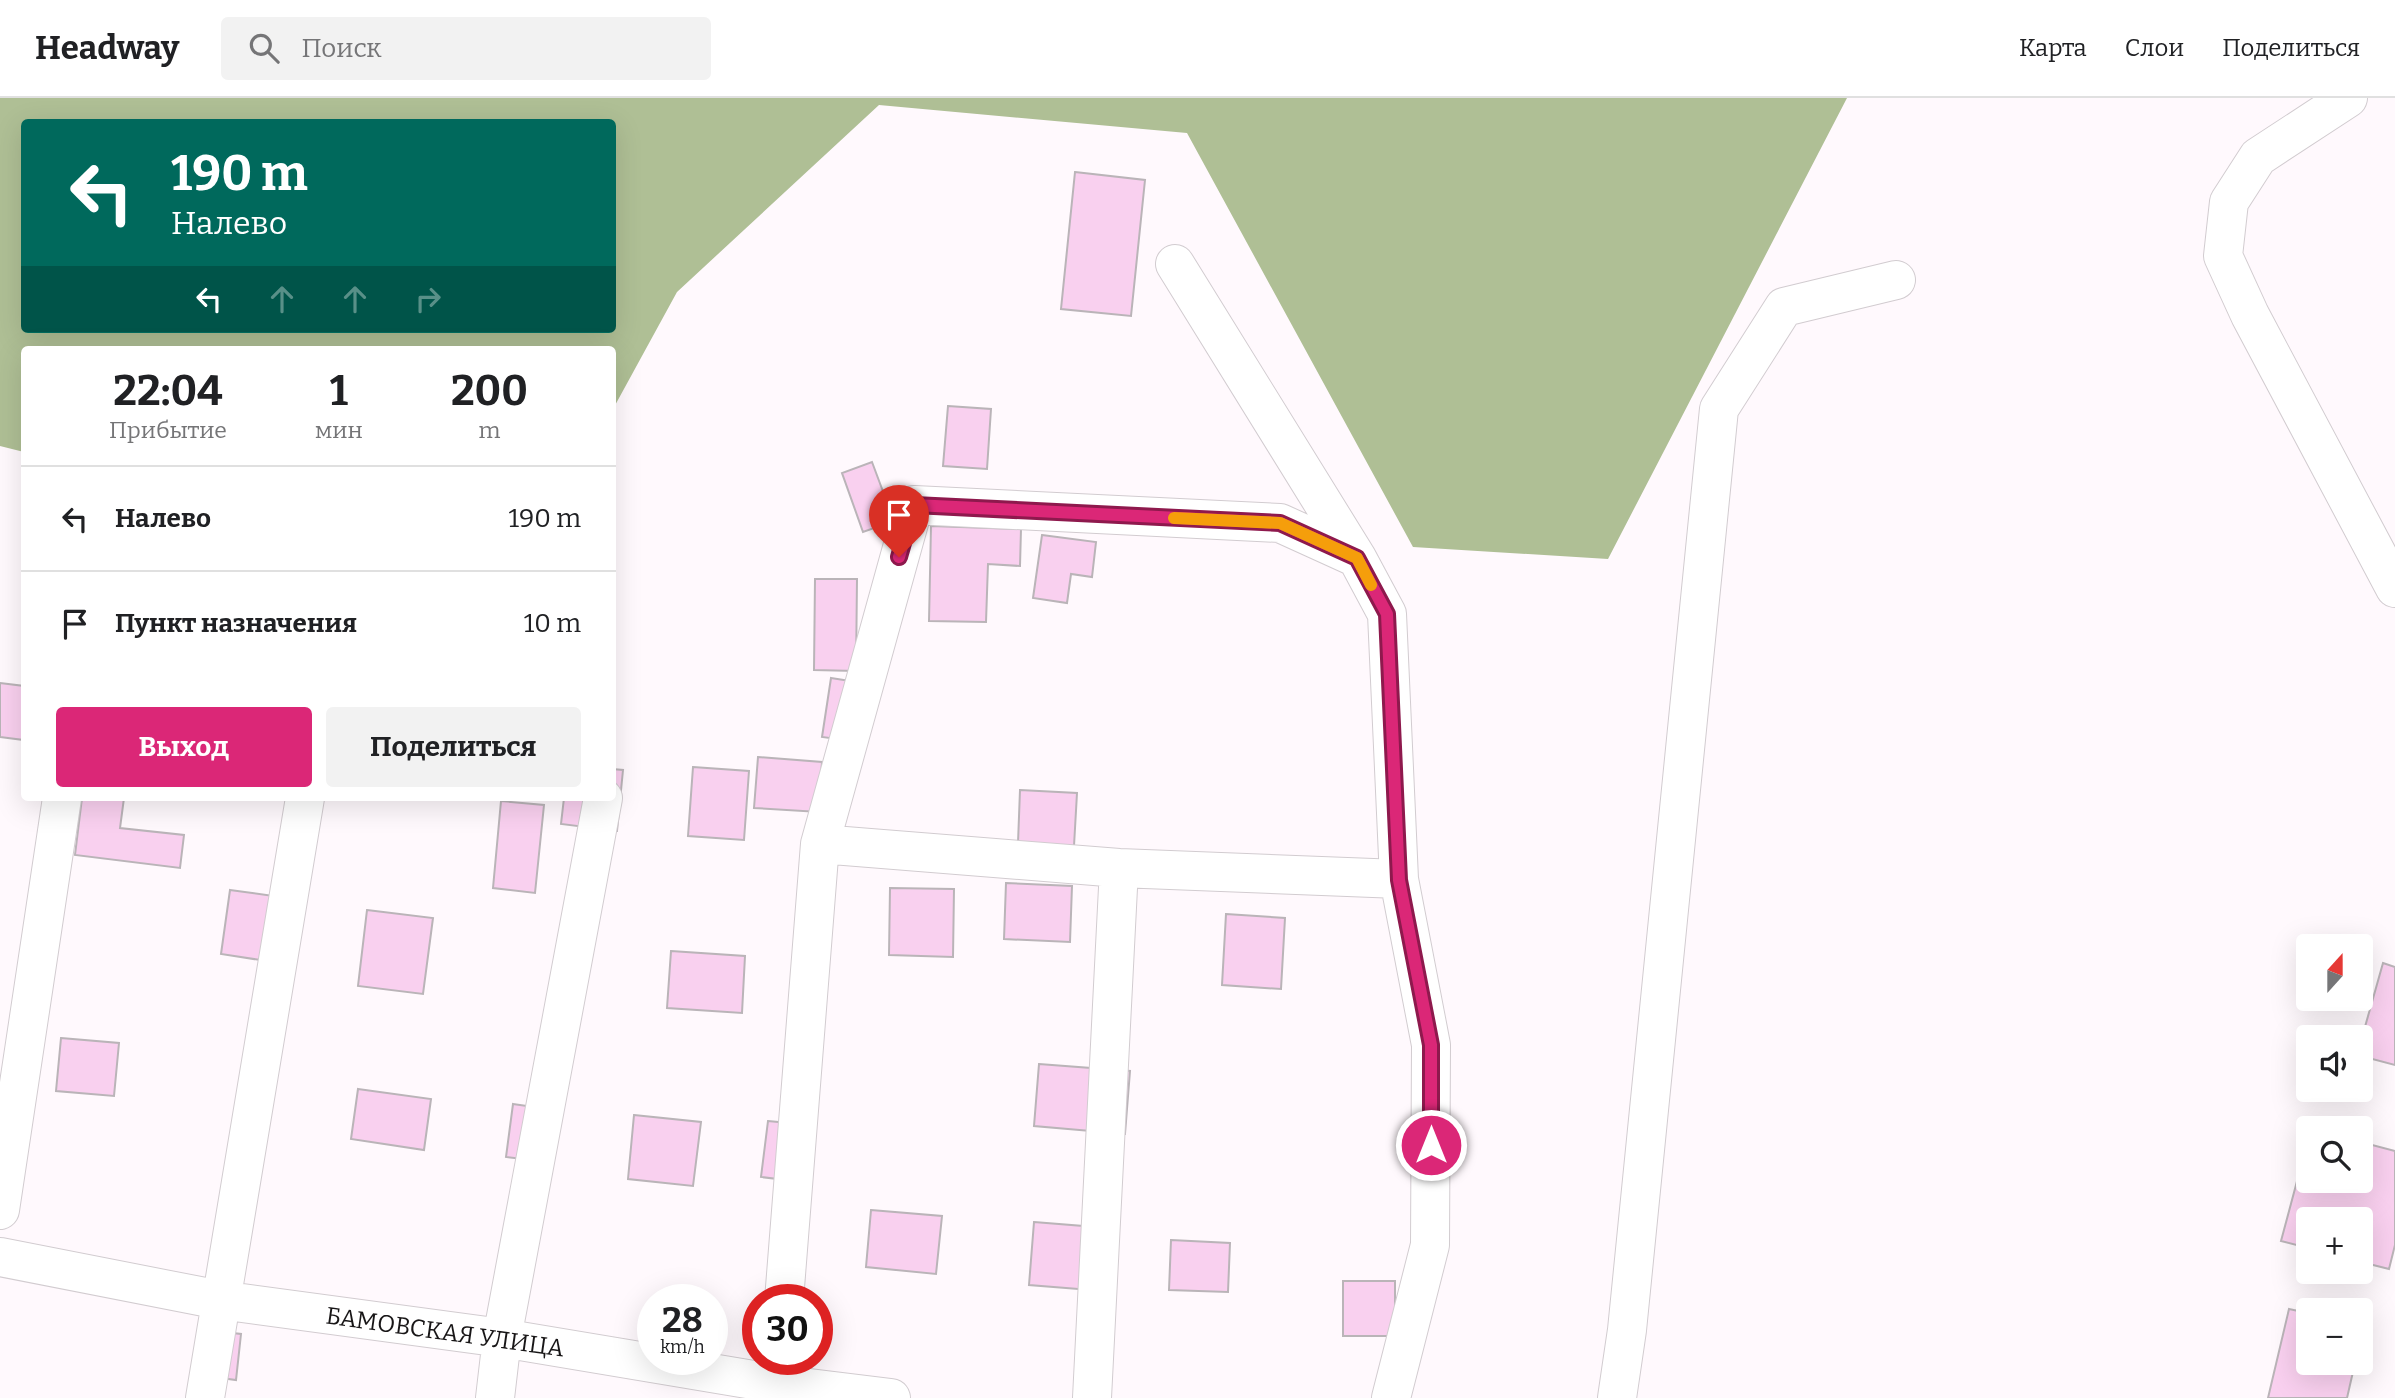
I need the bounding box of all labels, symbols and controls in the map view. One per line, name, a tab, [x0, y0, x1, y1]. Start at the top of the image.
search box	[221, 17, 711, 80]
text: Headway	[35, 28, 179, 68]
icon: search	[245, 29, 283, 67]
text: Поиск	[301, 33, 382, 64]
text: Карта	[2019, 34, 2087, 62]
text: Слои	[2125, 34, 2184, 62]
text: Поделиться	[2222, 34, 2360, 62]
text: 190 m	[171, 144, 308, 203]
icon: left	[56, 147, 147, 238]
text: Налево	[171, 204, 287, 242]
icon: left	[190, 280, 228, 318]
icon: ahead	[263, 280, 301, 318]
icon: ahead	[336, 280, 374, 318]
icon: right	[409, 280, 447, 318]
text: 22:04	[113, 366, 223, 416]
text: 1	[330, 366, 348, 416]
text: 200	[451, 366, 528, 416]
text: Прибытие	[109, 416, 227, 444]
text: мин	[315, 416, 363, 444]
text: m	[478, 416, 500, 444]
pin	[869, 485, 929, 557]
icon: arrive	[880, 496, 918, 534]
icon: left	[56, 500, 94, 538]
text: Налево	[115, 503, 211, 534]
text: 190 m	[509, 503, 581, 534]
icon: arrive	[56, 605, 94, 643]
text: Пункт назначения	[115, 608, 357, 639]
text: 10 m	[524, 608, 581, 639]
button: Выход	[56, 707, 312, 787]
button: Поделиться	[326, 707, 581, 787]
north arrow	[2296, 934, 2373, 1012]
map controls	[2296, 934, 2373, 1375]
button: sound	[2296, 1025, 2373, 1102]
position arrow	[1394, 1108, 1468, 1182]
button: search	[2296, 1116, 2373, 1193]
button: +	[2296, 1207, 2373, 1284]
speed limit sign: 30	[742, 1284, 833, 1375]
button: −	[2296, 1298, 2373, 1375]
text: 28	[662, 1299, 703, 1341]
street label: БАМОВСКАЯ УЛИЦА	[324, 1301, 566, 1363]
text: km/h	[660, 1336, 705, 1358]

